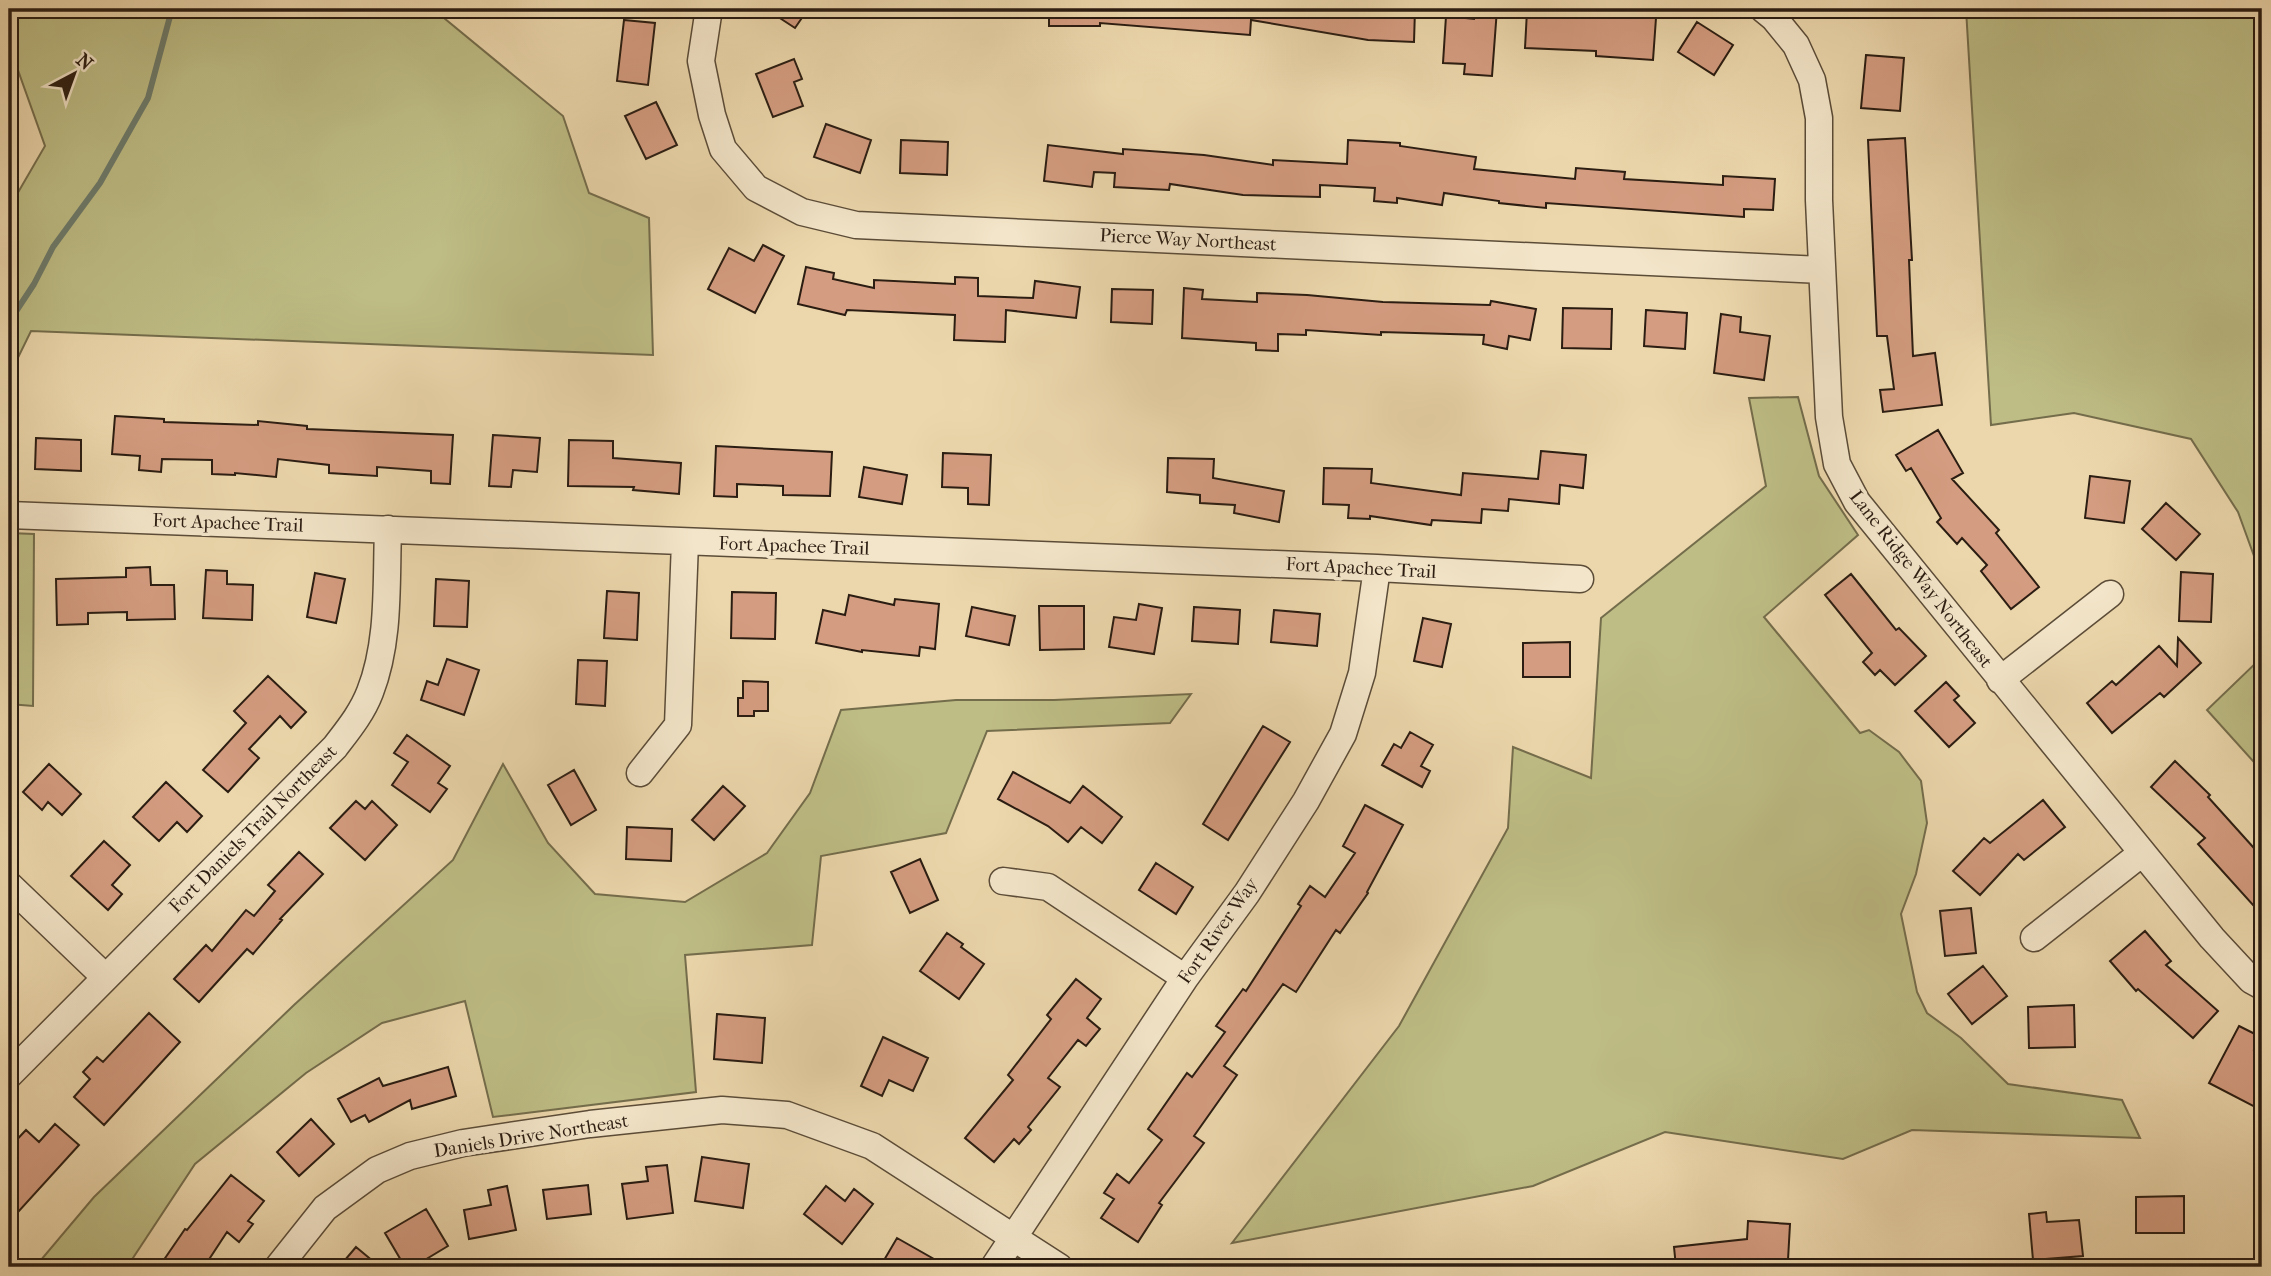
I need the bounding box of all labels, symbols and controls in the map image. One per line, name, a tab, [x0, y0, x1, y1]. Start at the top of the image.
north arrow	[38, 38, 108, 108]
text: N	[72, 49, 98, 75]
street label: Pierce Way Northeast	[1099, 224, 1277, 256]
street label: Lane Ridge Way Northeast	[1845, 486, 1997, 672]
street label: Fort Apachee Trail	[152, 509, 304, 537]
street label: Fort Apachee Trail	[718, 532, 870, 560]
street label: Fort Apachee Trail	[1285, 553, 1437, 583]
street label: Fort Daniels Trail Northeast	[164, 740, 342, 918]
street label: Fort River Way	[1173, 873, 1263, 988]
street label: Daniels Drive Northeast	[432, 1110, 630, 1162]

